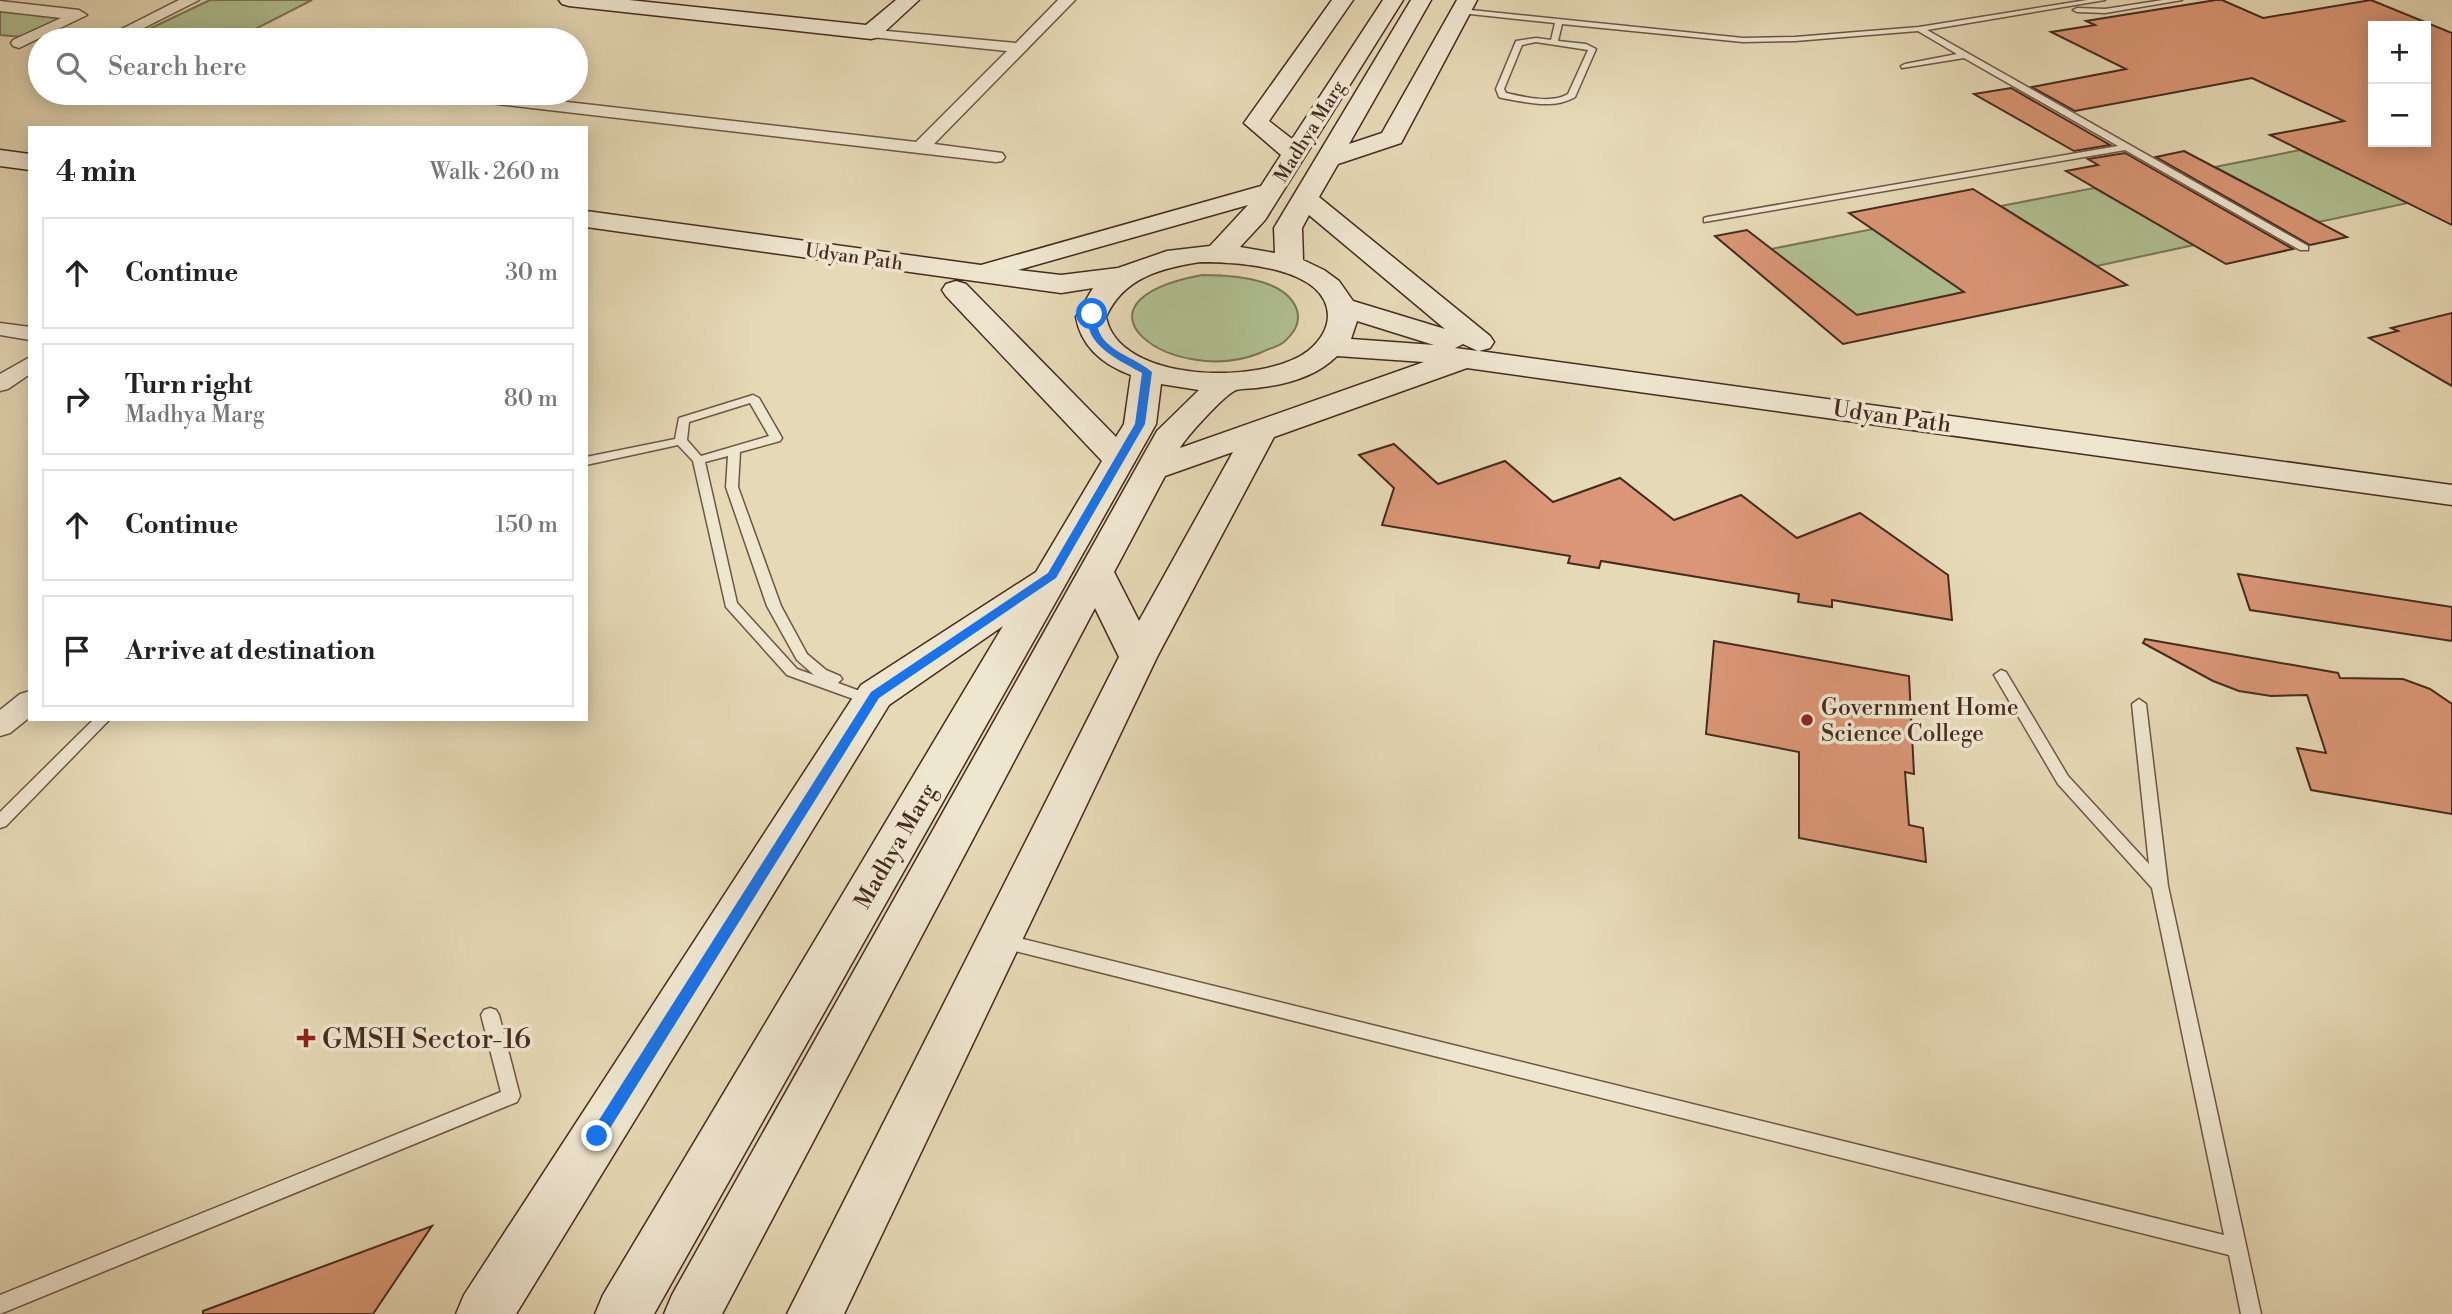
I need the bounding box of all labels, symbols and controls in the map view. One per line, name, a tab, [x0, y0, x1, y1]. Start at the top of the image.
map controls	[2368, 21, 2431, 147]
button: +	[2368, 21, 2431, 84]
search box	[28, 28, 588, 105]
icon: search	[52, 48, 90, 86]
text: Search here	[108, 51, 247, 83]
street label: Madhya Marg	[1269, 76, 1351, 187]
button: −	[2368, 84, 2431, 147]
text: 4 min	[56, 153, 136, 191]
text: Walk · 260 m	[430, 158, 560, 186]
street label: Udyan Path	[803, 238, 904, 276]
icon: ahead	[58, 254, 96, 292]
text: Continue	[125, 257, 238, 289]
text: 30 m	[505, 259, 558, 287]
route start	[1076, 298, 1107, 329]
text: Turn right	[125, 369, 253, 401]
icon: right	[58, 380, 96, 418]
text: 80 m	[504, 385, 558, 413]
street label: Udyan Path	[1831, 395, 1953, 439]
text: Madhya Marg	[125, 401, 265, 429]
icon: ahead	[58, 506, 96, 544]
text: Continue	[125, 509, 238, 541]
text: 150 m	[495, 511, 558, 539]
icon: arrive	[58, 632, 96, 670]
text: Arrive at destination	[125, 635, 375, 667]
place label: Government Home Science College	[1821, 694, 2019, 748]
marker: Government Home Science College	[1799, 712, 1815, 728]
street label: Madhya Marg	[849, 779, 943, 914]
place label: GMSH Sector-16	[322, 1022, 531, 1057]
marker: GMSH Sector-16	[296, 1028, 316, 1048]
route end	[581, 1120, 612, 1151]

